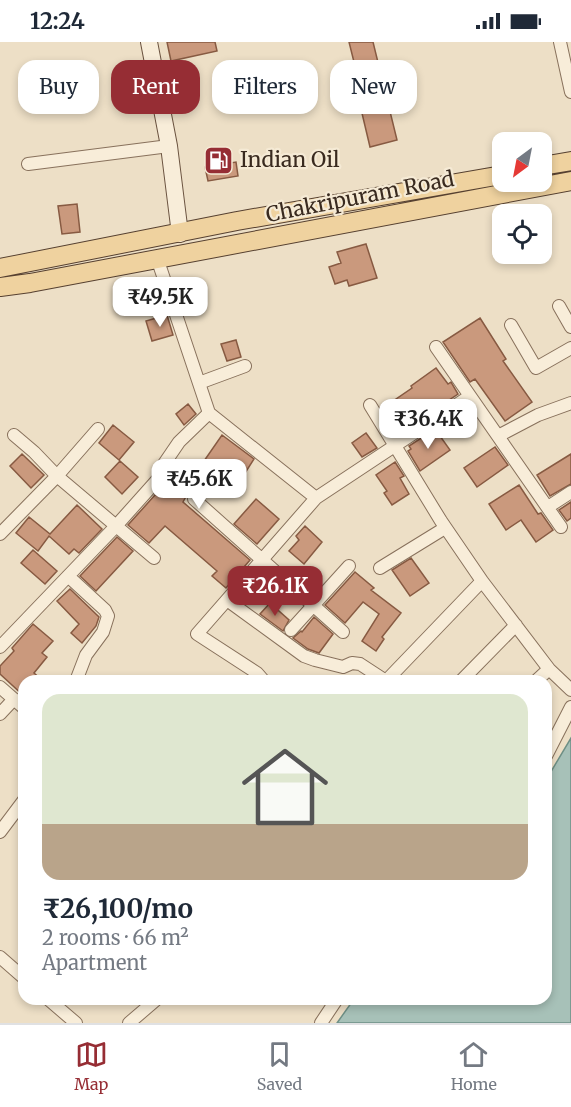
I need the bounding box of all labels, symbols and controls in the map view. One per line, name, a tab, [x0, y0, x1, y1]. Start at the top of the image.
text: 12:24	[30, 7, 85, 35]
chip: Buy	[18, 60, 99, 114]
chip: Rent	[111, 60, 200, 114]
chip: Filters	[212, 60, 318, 114]
chip: New	[330, 60, 417, 114]
north arrow	[492, 132, 552, 192]
map controls	[492, 132, 552, 264]
fuel station icon: Indian Oil	[203, 144, 235, 176]
place label: Indian Oil	[240, 146, 340, 173]
street label: Chakripuram Road	[263, 165, 457, 228]
button: locate	[492, 204, 552, 264]
pin: ₹49.5K	[111, 277, 209, 328]
text: ₹49.5K	[127, 284, 193, 309]
pin: ₹36.4K	[379, 399, 477, 450]
text: ₹36.4K	[393, 406, 463, 431]
pin: ₹45.6K	[150, 459, 248, 510]
text: ₹45.6K	[166, 466, 232, 491]
pin: ₹26.1K	[226, 566, 324, 617]
text: ₹26.1K	[242, 573, 308, 598]
icon: home	[231, 733, 339, 841]
text: ₹26,100/mo	[42, 892, 193, 925]
text: 2 rooms · 66 m²	[42, 925, 189, 950]
text: Apartment	[42, 950, 147, 975]
tab: Map	[74, 1038, 108, 1094]
tab: Saved	[257, 1038, 302, 1094]
tab: Home	[451, 1038, 497, 1094]

